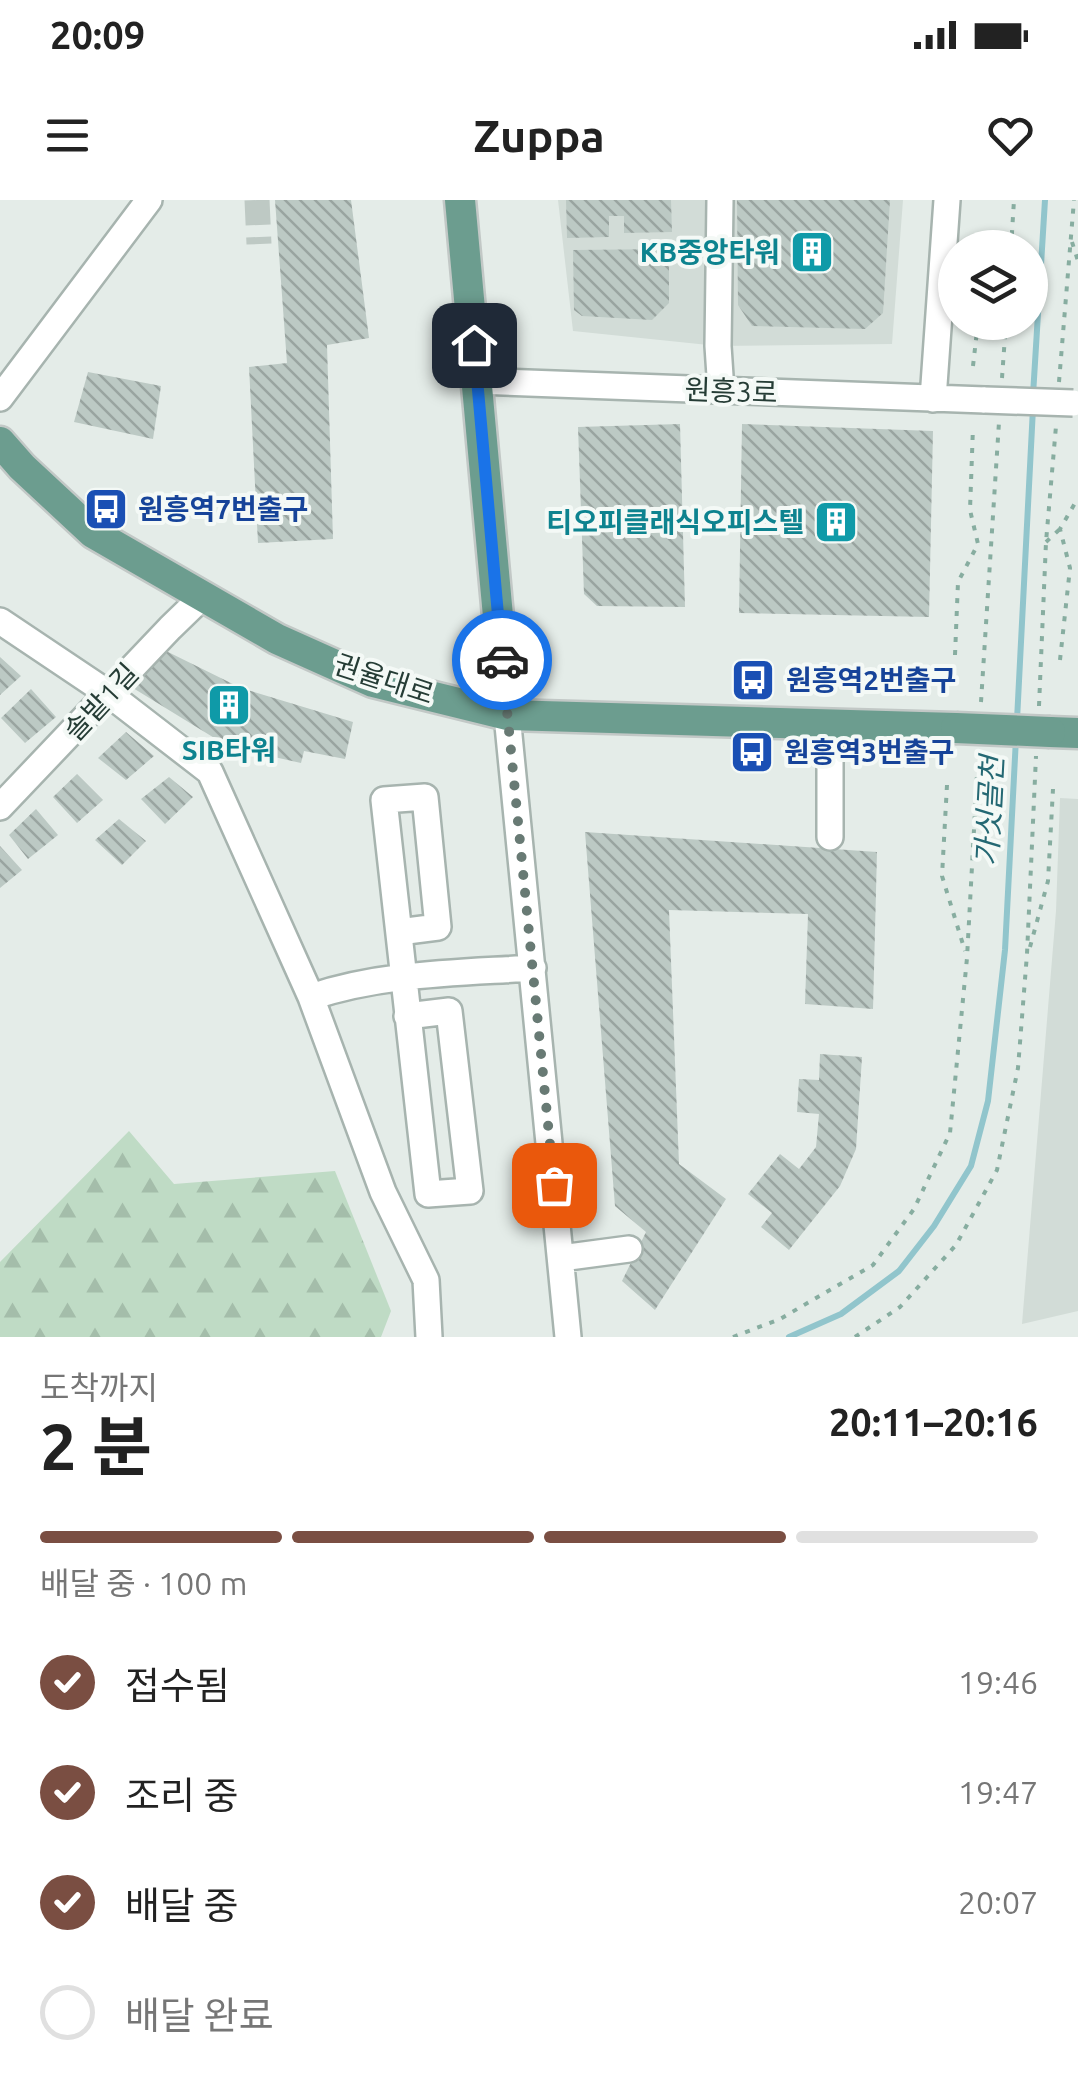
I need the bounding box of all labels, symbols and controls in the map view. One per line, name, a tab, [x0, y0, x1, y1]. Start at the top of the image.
text: 20:09	[50, 14, 145, 56]
icon: menu	[40, 108, 95, 163]
icon: heart	[983, 108, 1038, 163]
text: Zuppa	[473, 110, 605, 161]
building icon: KB중앙타워	[789, 229, 835, 275]
map controls	[938, 230, 1048, 340]
button: layers	[938, 230, 1048, 340]
place label: KB중앙타워	[640, 236, 780, 267]
pin	[432, 303, 517, 388]
icon: home	[447, 318, 502, 373]
street label: 원흥3로	[684, 373, 778, 408]
bus stop icon: 원흥역7번출구	[83, 486, 129, 532]
place label: 원흥역7번출구	[138, 493, 308, 524]
building icon: 티오피클래식오피스텔	[813, 499, 859, 545]
place label: 티오피클래식오피스텔	[546, 506, 804, 537]
courier	[452, 610, 552, 710]
icon: car	[475, 633, 530, 688]
street label: 권율대로	[330, 648, 438, 709]
street label: 솔밭1길	[58, 657, 144, 746]
bus stop icon: 원흥역2번출구	[730, 657, 776, 703]
place label: 원흥역2번출구	[786, 664, 956, 695]
building icon: SIB타워	[206, 682, 252, 728]
bus stop icon: 원흥역3번출구	[729, 729, 775, 775]
place label: SIB타워	[182, 734, 276, 765]
place label: 원흥역3번출구	[784, 736, 954, 767]
water label: 가싯골천	[969, 752, 1009, 867]
pin	[512, 1143, 597, 1228]
icon: bag	[527, 1158, 582, 1213]
text: 도착까지	[40, 1369, 158, 1405]
text: 20:11–20:16	[829, 1401, 1038, 1443]
text: 2 분	[40, 1409, 152, 1482]
text: 배달 중 · 100 m	[40, 1565, 247, 1601]
icon: check	[40, 1655, 95, 1710]
text: 접수됨	[125, 1664, 230, 1706]
text: 19:46	[958, 1664, 1038, 1700]
icon: check	[40, 1765, 95, 1820]
text: 조리 중	[125, 1774, 239, 1816]
text: 19:47	[958, 1774, 1038, 1810]
icon: check	[40, 1875, 95, 1930]
text: 배달 중	[125, 1884, 239, 1926]
text: 20:07	[958, 1884, 1038, 1920]
text: 배달 완료	[125, 1994, 274, 2036]

